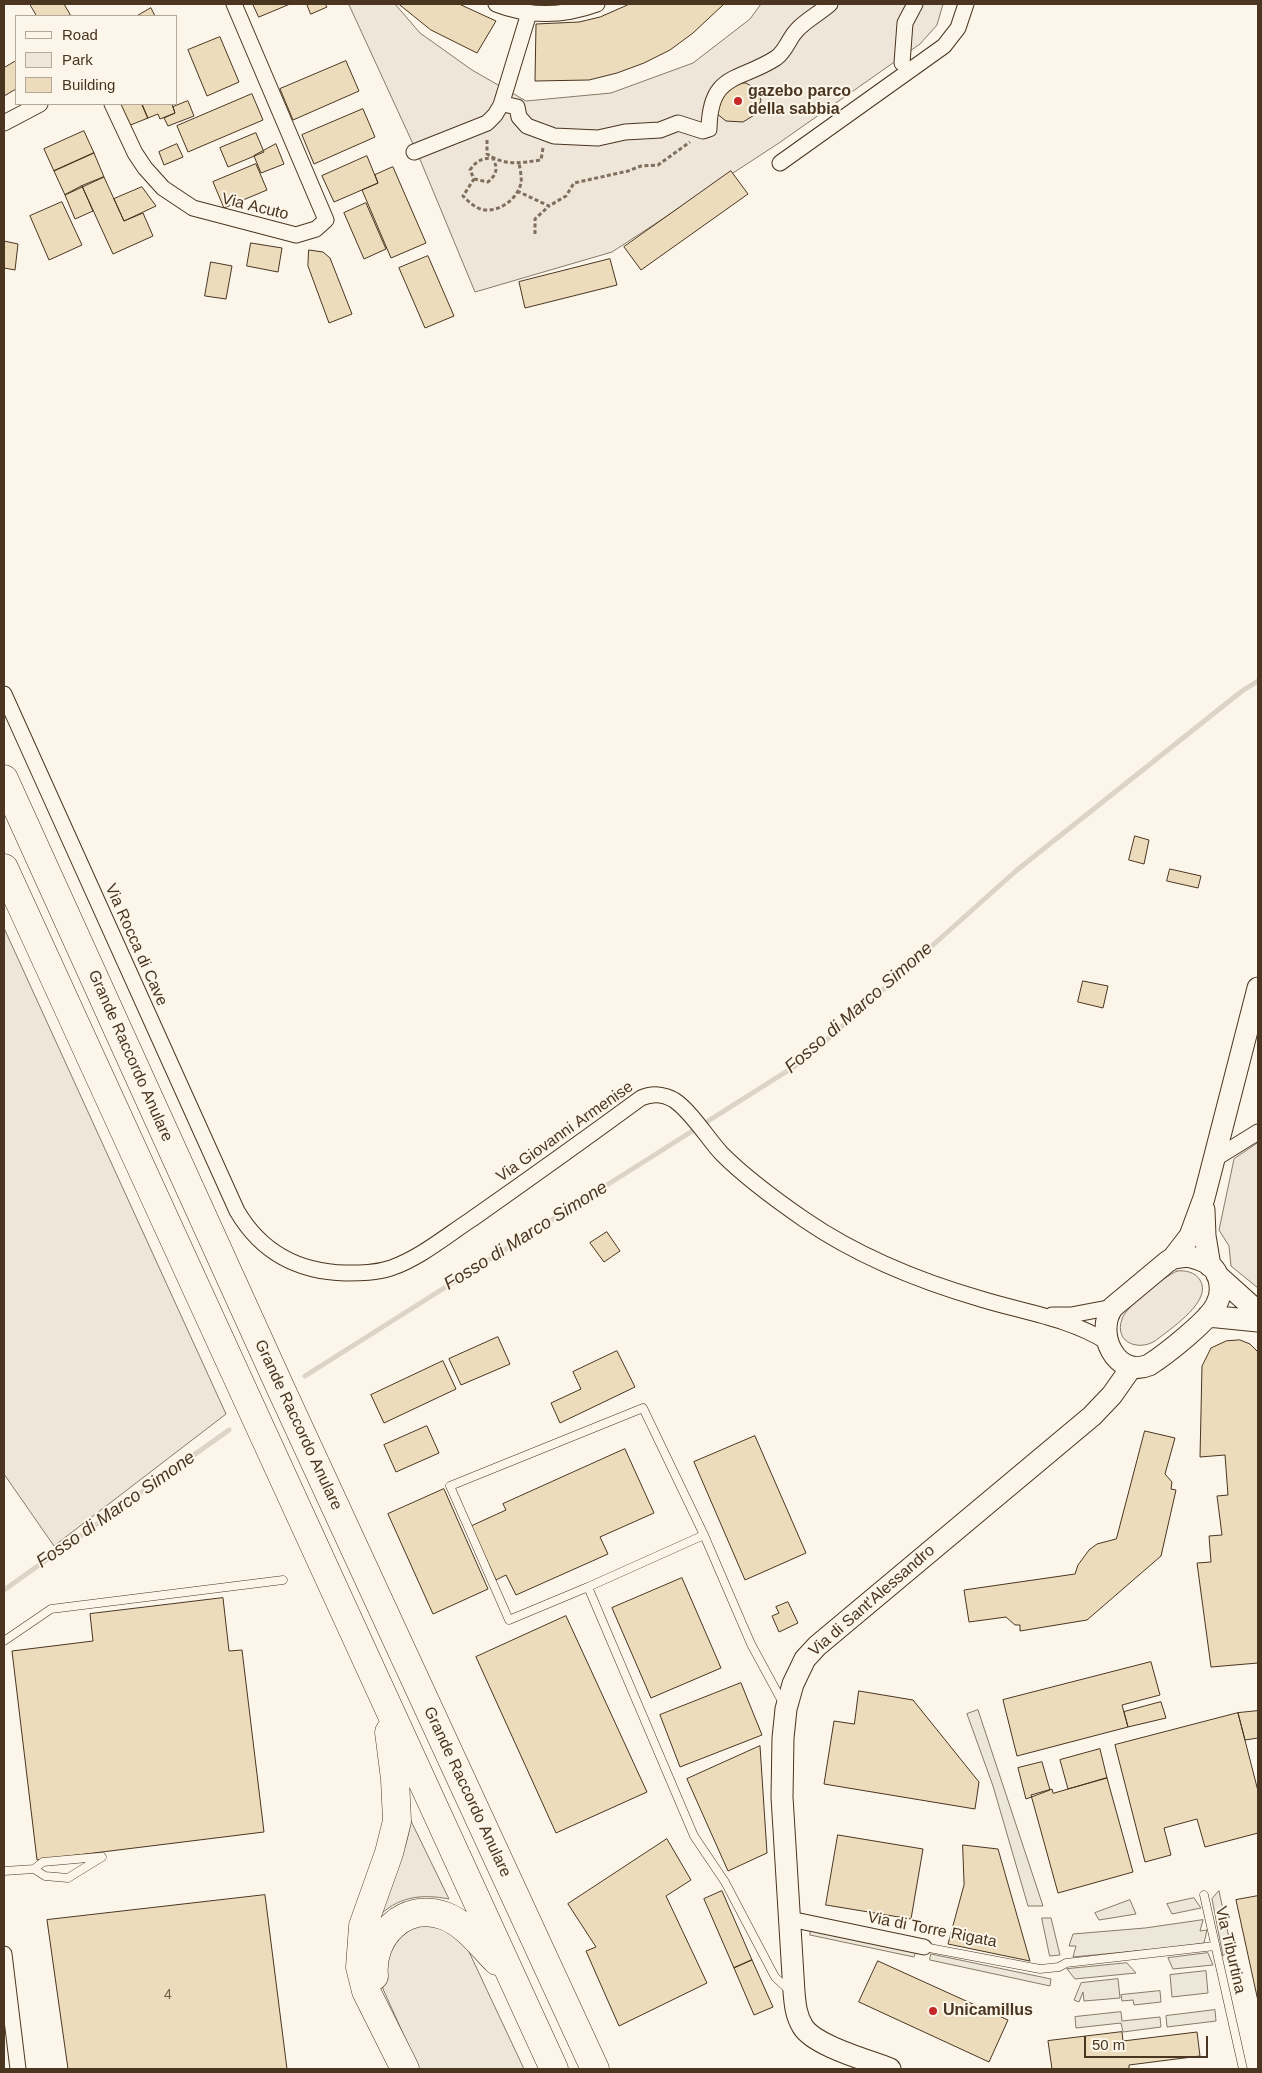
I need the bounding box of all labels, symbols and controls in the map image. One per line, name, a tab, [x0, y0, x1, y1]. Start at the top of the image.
legend	[15, 15, 178, 105]
text: Road	[62, 26, 98, 43]
text: Park	[62, 51, 93, 68]
text: Building	[62, 76, 115, 93]
place label: gazebo parco della sabbia	[748, 82, 851, 120]
marker: gazebo parco della sabbia	[732, 95, 744, 107]
street label: Via Acuto	[220, 189, 290, 225]
street label: Via Rocca di Cave	[101, 881, 171, 1009]
water label: Fosso di Marco Simone	[781, 938, 937, 1078]
street label: Grande Raccordo Anulare	[83, 967, 177, 1145]
street label: Via Giovanni Armenise	[493, 1078, 637, 1186]
water label: Fosso di Marco Simone	[440, 1177, 612, 1295]
street label: Grande Raccordo Anulare	[250, 1337, 346, 1513]
water label: Fosso di Marco Simone	[32, 1447, 200, 1573]
street label: Via di Sant'Alessandro	[805, 1541, 939, 1661]
street label: Grande Raccordo Anulare	[419, 1704, 515, 1880]
street label: Via Tiburtina	[1211, 1905, 1249, 1995]
street label: Via di Torre Rigata	[866, 1908, 998, 1952]
house number: 4	[164, 1987, 172, 2003]
place label: Unicamillus	[943, 2001, 1033, 2021]
marker: Unicamillus	[927, 2005, 939, 2017]
scale bar	[1087, 2026, 1211, 2058]
text: 50 m	[1092, 2036, 1125, 2053]

